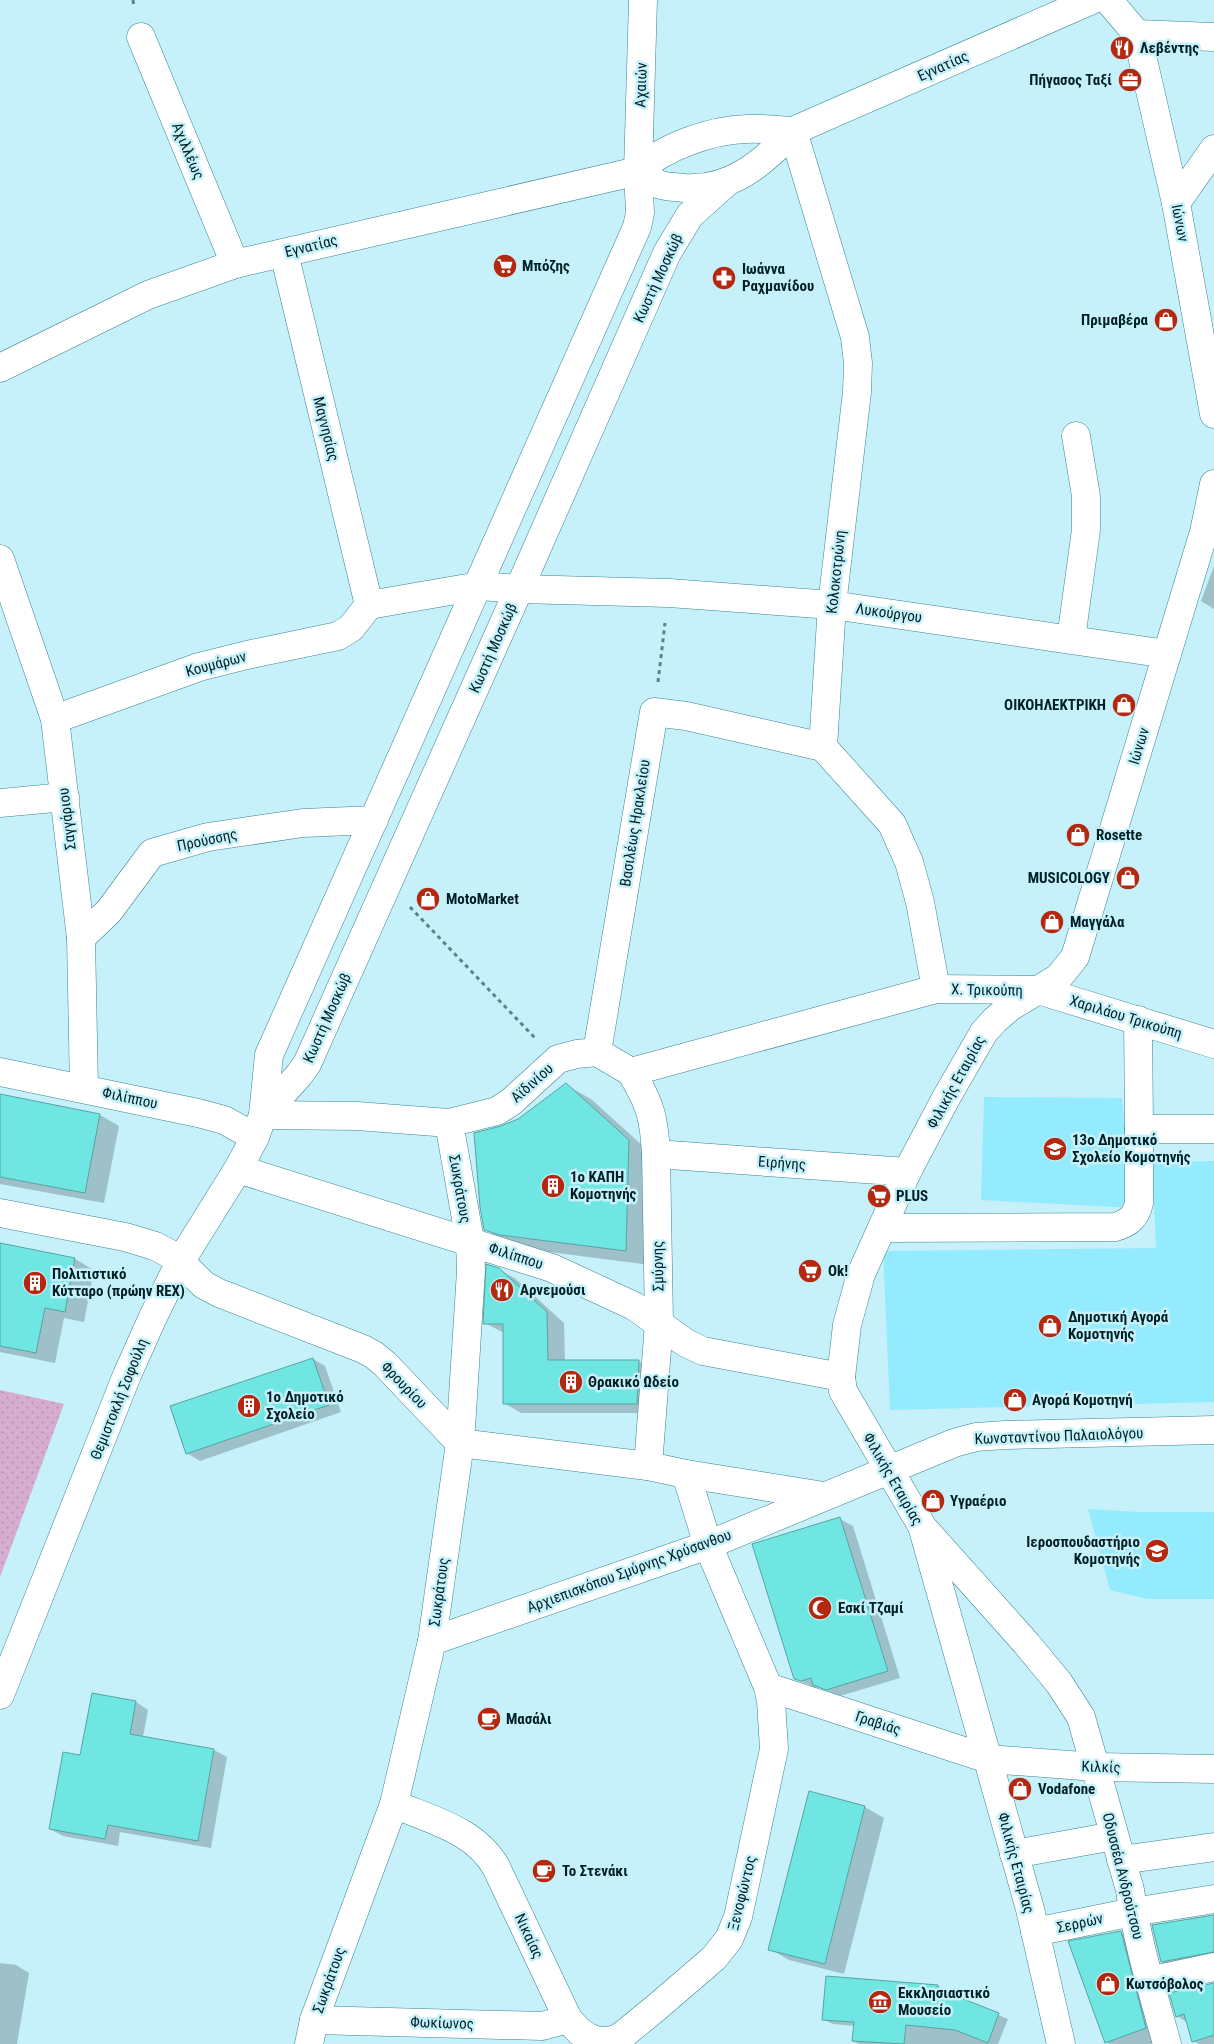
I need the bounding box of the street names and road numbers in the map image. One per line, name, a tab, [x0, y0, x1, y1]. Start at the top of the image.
street label: Εγνατίας	[915, 47, 971, 85]
street label: Αχαιών	[631, 62, 651, 108]
street label: Αχιλλέως	[168, 120, 208, 182]
street label: Ιώνων	[1168, 203, 1193, 244]
street label: Εγνατίας	[283, 231, 339, 261]
street label: Κωστή Μοσκώβ	[629, 231, 687, 325]
street label: Μαγνησίας	[309, 395, 343, 463]
street label: Κολοκοτρώνη	[823, 529, 849, 615]
street label: Λυκούργου	[855, 599, 923, 627]
street label: Κωστή Μοσκώβ	[465, 600, 521, 696]
street label: Κουμάρων	[184, 647, 249, 681]
street label: Ιώνων	[1125, 725, 1153, 767]
street label: Βασιλέως Ηρακλείου	[616, 758, 654, 888]
street label: Σαγγάριου	[54, 787, 80, 851]
street label: Προύσσης	[175, 825, 239, 855]
street label: Κωστή Μοσκώβ	[299, 970, 355, 1066]
street label: Χ. Τρικούπη	[951, 980, 1023, 1000]
street label: Χαριλάου Τρικούπη	[1068, 991, 1184, 1043]
street label: Φιλικής Εταιρίας	[923, 1032, 989, 1132]
street label: Αϊδινίου	[507, 1059, 557, 1107]
street label: Φιλίππου	[101, 1083, 159, 1113]
street label: Ειρήνης	[757, 1152, 807, 1174]
street label: Σωκράτους	[445, 1153, 475, 1225]
street label: Φιλίππου	[487, 1239, 545, 1273]
street label: Σμύρνης	[649, 1241, 667, 1291]
street label: Θεμιστοκλή Σοφούλη	[86, 1336, 152, 1462]
street label: Φρουρίου	[377, 1358, 431, 1412]
street label: Κωνσταντίνου Παλαιολόγου	[974, 1424, 1144, 1448]
street label: Φιλικής Εταιρίας	[859, 1430, 927, 1528]
street label: Αρχιεπισκόπου Σμύρνης Χρύσανθου	[524, 1526, 734, 1616]
street label: Σωκράτους	[425, 1557, 453, 1627]
street label: Γραβιάς	[853, 1707, 903, 1739]
street label: Κιλκίς	[1081, 1757, 1121, 1777]
street label: Φιλικής Εταιρίας	[994, 1811, 1038, 1915]
street label: Οδυσσέα Ανδρούτσου	[1099, 1811, 1147, 1941]
street label: Ξενοφώντος	[724, 1854, 760, 1932]
street label: Σερρών	[1055, 1909, 1105, 1937]
street label: Νικαίας	[511, 1911, 547, 1961]
street label: Σωκράτους	[309, 1944, 349, 2016]
street label: Φωκίωνος	[410, 2013, 474, 2033]

